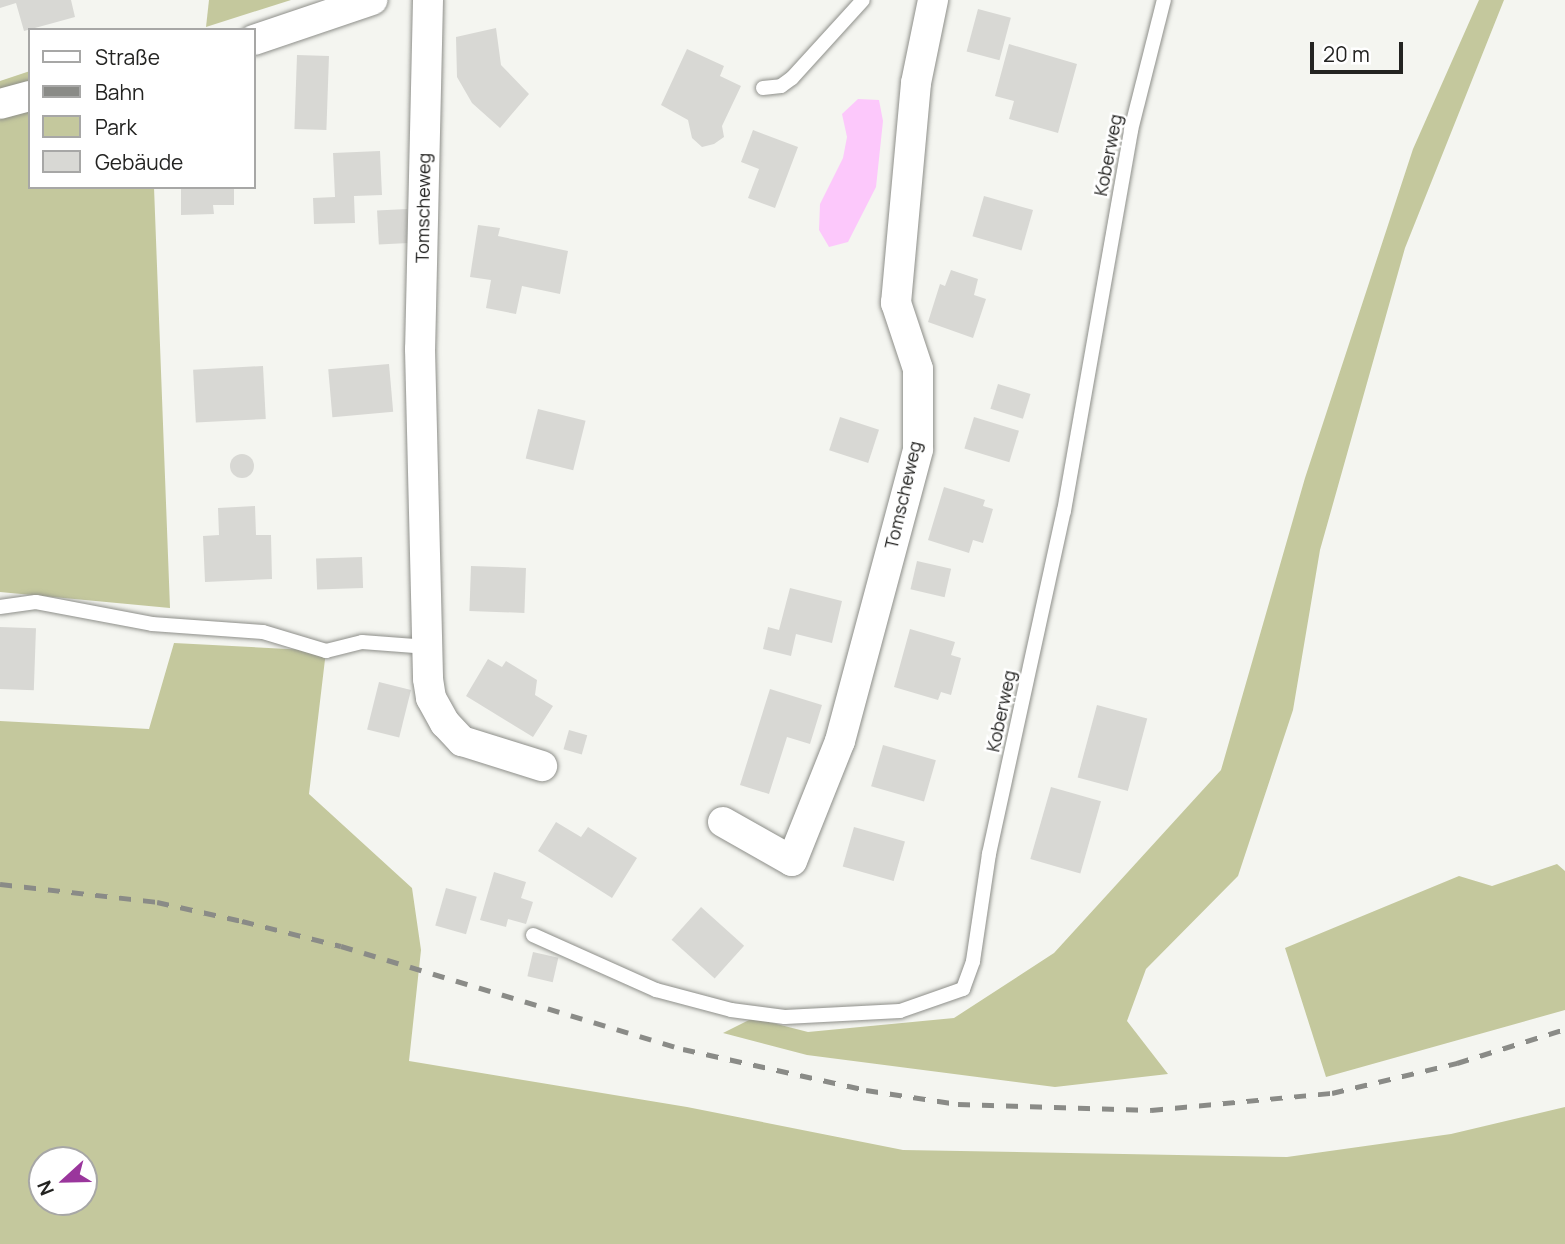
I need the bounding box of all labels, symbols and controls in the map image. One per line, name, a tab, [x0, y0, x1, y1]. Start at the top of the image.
legend	[28, 28, 256, 189]
scale bar	[1313, 28, 1406, 72]
text: 20 m	[1323, 40, 1370, 68]
text: Straße	[95, 43, 160, 71]
text: Bahn	[95, 78, 145, 106]
street label: Koberweg	[1089, 112, 1127, 198]
text: Park	[95, 113, 137, 141]
text: Gebäude	[95, 148, 183, 176]
street label: Tomscheweg	[411, 153, 435, 263]
street label: Tomscheweg	[880, 439, 926, 551]
street label: Koberweg	[982, 668, 1020, 754]
north arrow	[28, 1146, 98, 1216]
text: N	[31, 1177, 60, 1199]

